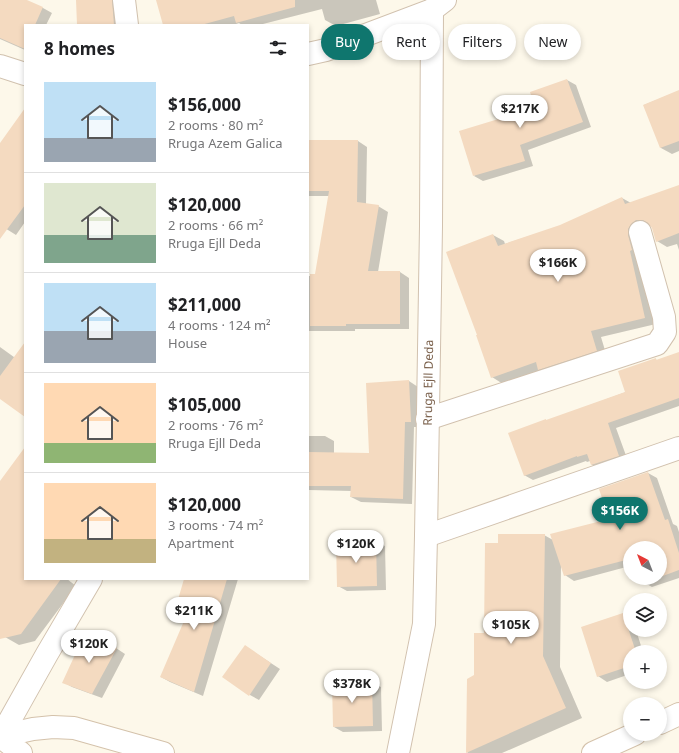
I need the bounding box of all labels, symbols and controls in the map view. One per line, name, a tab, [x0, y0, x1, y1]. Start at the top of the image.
chip: Buy	[321, 24, 374, 60]
chip: Rent	[382, 24, 440, 60]
chip: Filters	[448, 24, 516, 60]
chip: New	[524, 24, 581, 60]
text: 8 homes	[44, 37, 115, 60]
icon: filters	[267, 37, 289, 59]
text: $156,000	[168, 93, 241, 116]
pin: $217K	[492, 95, 548, 129]
icon: home	[76, 98, 124, 146]
text: $217K	[501, 99, 539, 117]
text: 2 rooms · 80 m²	[168, 116, 263, 134]
text: Rruga Azem Galica	[168, 134, 282, 152]
text: $120,000	[168, 193, 241, 216]
icon: home	[76, 199, 124, 247]
text: 2 rooms · 66 m²	[168, 216, 263, 234]
text: Rruga Ejll Deda	[168, 234, 261, 252]
pin: $166K	[530, 249, 586, 283]
text: $166K	[539, 253, 577, 271]
text: $211,000	[168, 293, 241, 316]
icon: home	[76, 299, 124, 347]
text: 4 rooms · 124 m²	[168, 316, 271, 334]
text: House	[168, 334, 207, 352]
street label: Rruga Ejll Deda	[419, 340, 437, 426]
text: $105,000	[168, 393, 241, 416]
icon: home	[76, 399, 124, 447]
text: 2 rooms · 76 m²	[168, 416, 263, 434]
text: Rruga Ejll Deda	[168, 434, 261, 452]
text: $120,000	[168, 493, 241, 516]
pin: $156K	[592, 497, 648, 531]
icon: home	[76, 499, 124, 547]
text: $156K	[601, 501, 639, 519]
text: 3 rooms · 74 m²	[168, 516, 263, 534]
pin: $120K	[328, 530, 384, 564]
text: Apartment	[168, 534, 234, 552]
text: $120K	[337, 534, 375, 552]
north arrow	[623, 541, 667, 585]
map controls	[623, 541, 667, 741]
button: layers	[623, 593, 667, 637]
pin: $211K	[166, 597, 222, 631]
text: $211K	[175, 601, 213, 619]
pin: $105K	[483, 611, 539, 645]
text: $105K	[492, 615, 530, 633]
pin: $120K	[61, 630, 117, 664]
text: $120K	[70, 634, 108, 652]
button: +	[623, 645, 667, 689]
pin: $378K	[324, 670, 380, 704]
text: $378K	[333, 674, 371, 692]
button: −	[623, 697, 667, 741]

